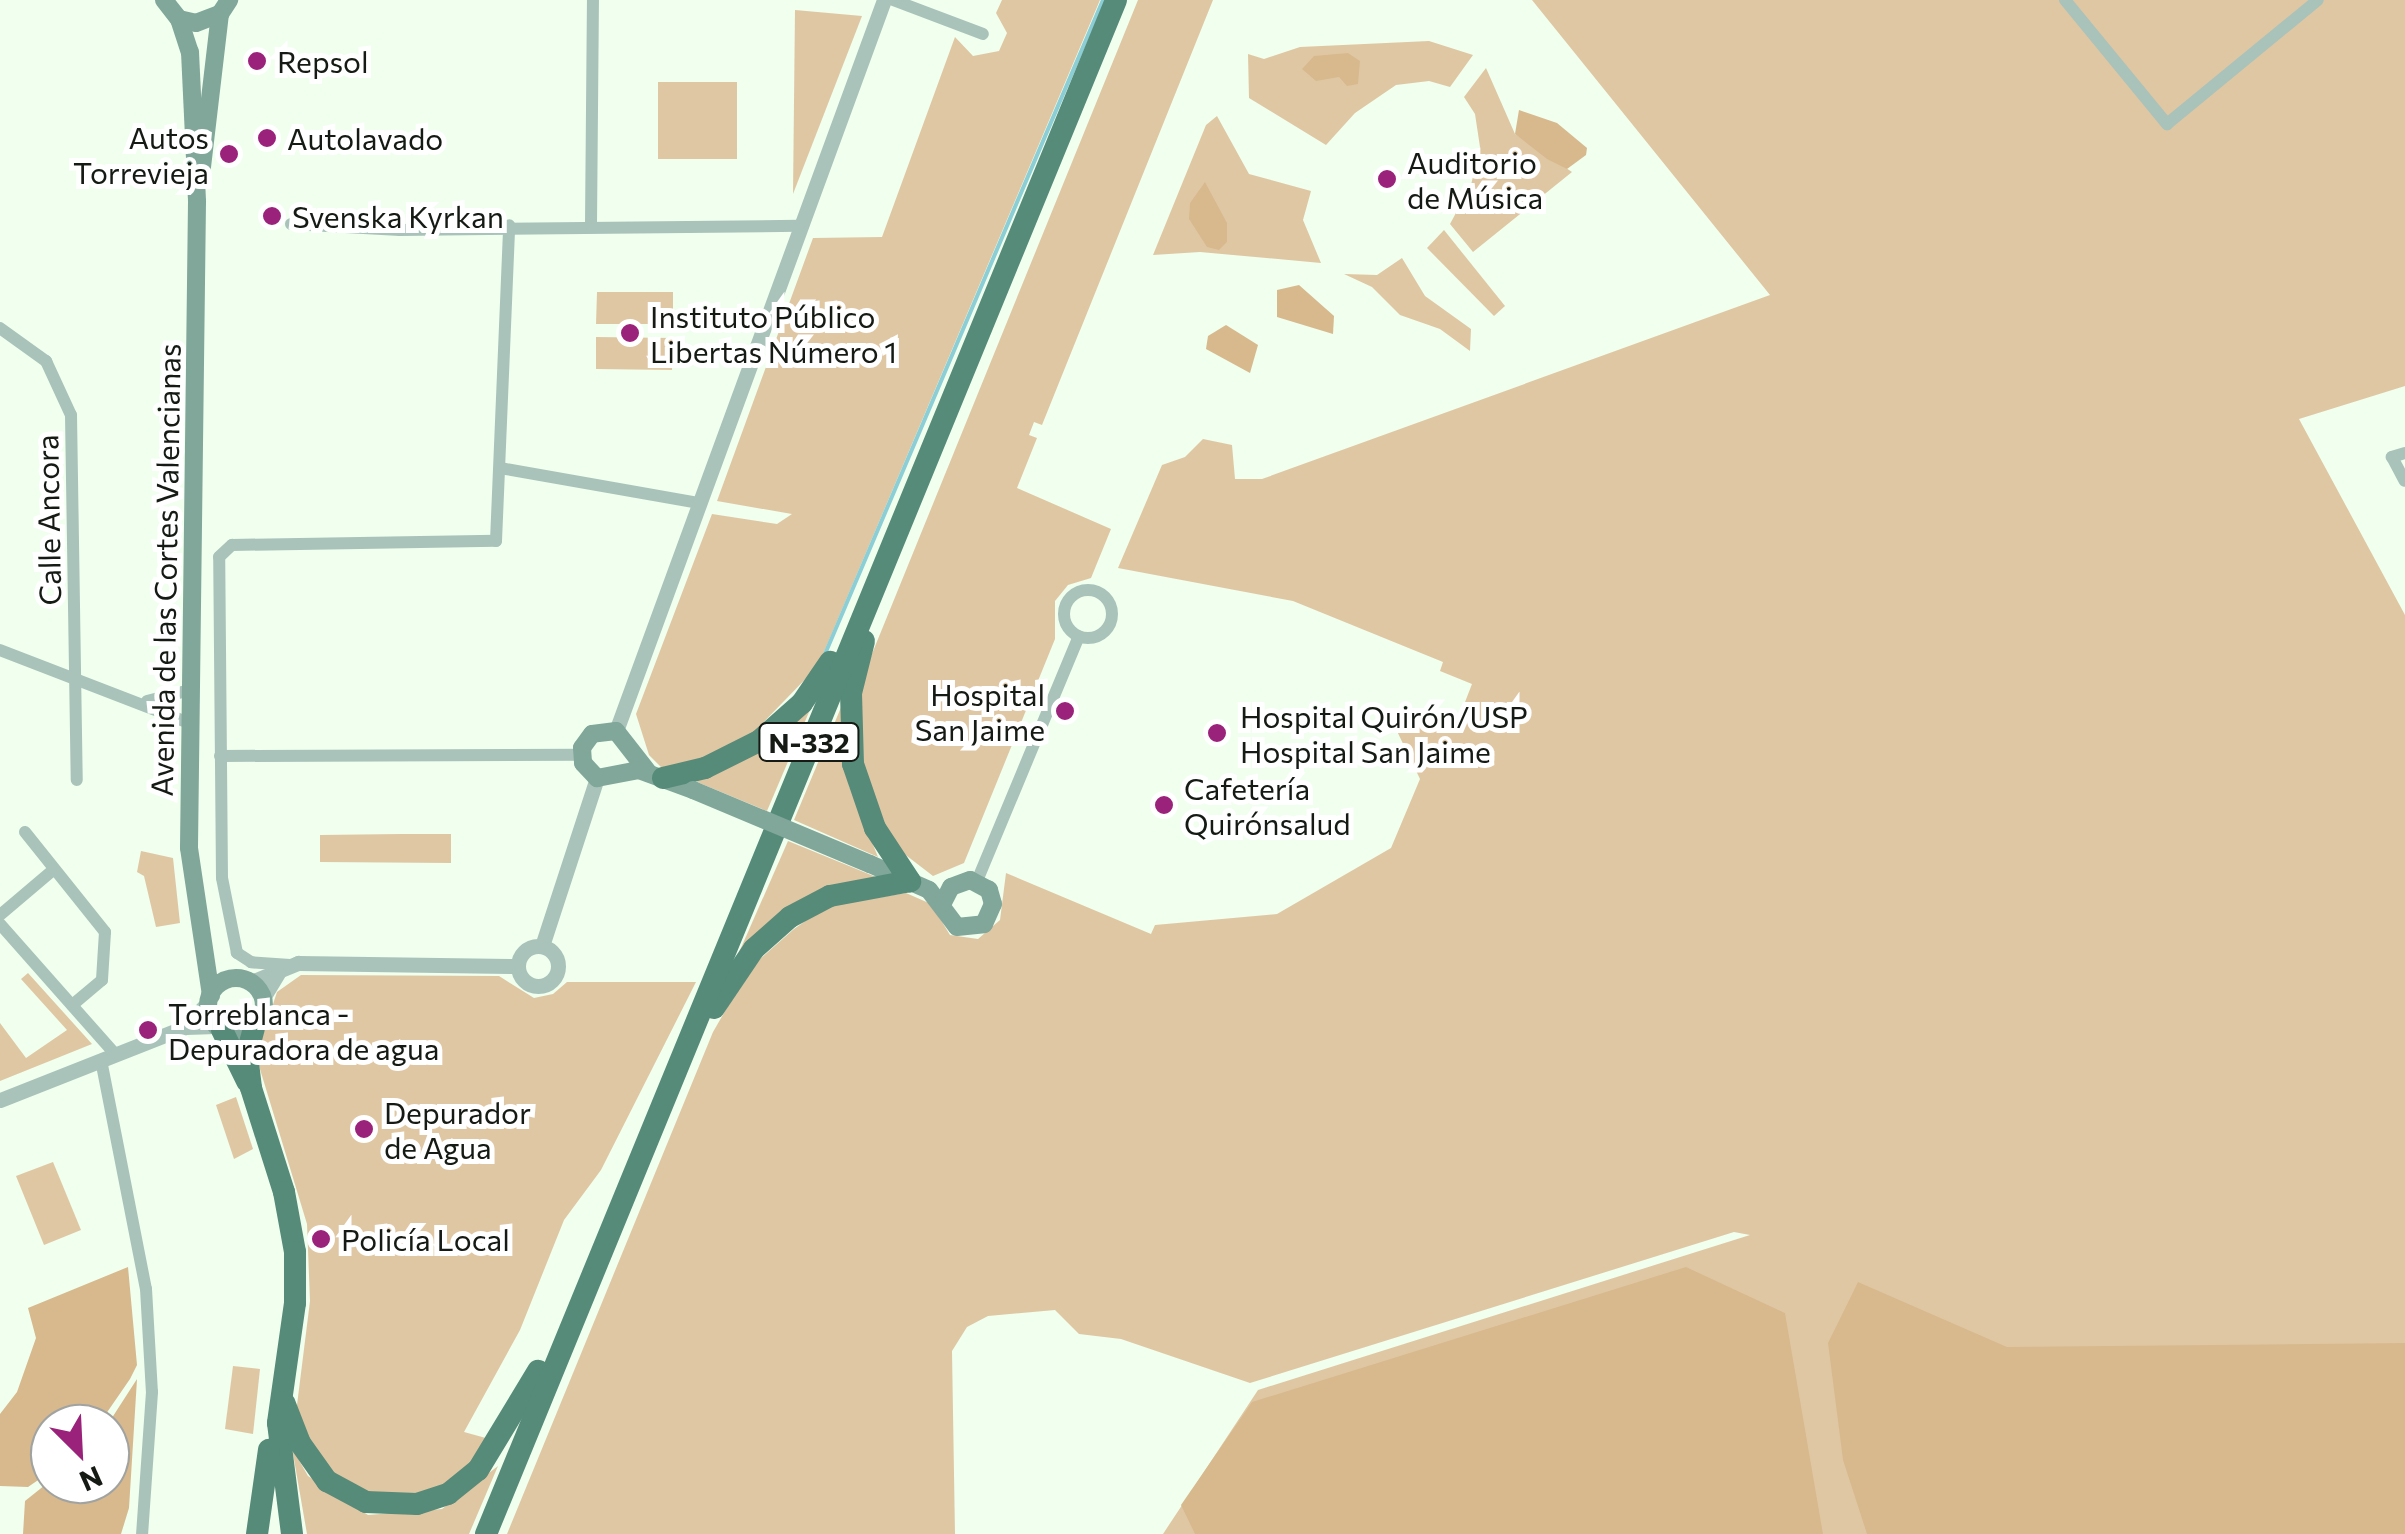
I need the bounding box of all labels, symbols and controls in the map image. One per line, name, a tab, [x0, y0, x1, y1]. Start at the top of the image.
place label: Repsol	[277, 43, 369, 79]
marker: Repsol	[246, 50, 268, 72]
place label: Autos Torrevieja	[73, 119, 209, 190]
place label: Autolavado	[287, 120, 443, 156]
marker: Autolavado	[256, 127, 278, 149]
marker: Autos Torrevieja	[218, 143, 240, 165]
place label: Auditorio de Música	[1407, 144, 1543, 214]
marker: Auditorio de Música	[1376, 168, 1398, 190]
place label: Svenska Kyrkan	[292, 198, 504, 234]
marker: Svenska Kyrkan	[261, 205, 283, 227]
place label: Instituto Público Libertas Número 1	[650, 298, 897, 368]
marker: Instituto Público Libertas Número 1	[619, 322, 641, 344]
street label: Avenida de las Cortes Valencianas	[143, 343, 187, 797]
street label: Calle Ancora	[29, 434, 67, 606]
place label: Hospital San Jaime	[915, 676, 1045, 746]
place label: Hospital Quirón/USP Hospital San Jaime	[1240, 698, 1528, 768]
marker: Hospital San Jaime	[1054, 700, 1076, 722]
road number: N-332	[756, 719, 862, 765]
marker: Hospital Quirón/USP Hospital San Jaime	[1204, 720, 1230, 746]
place label: Cafetería Quirónsalud	[1184, 770, 1351, 840]
marker: Cafetería Quirónsalud	[1153, 794, 1175, 816]
place label: Torreblanca - Depuradora de agua	[168, 995, 439, 1066]
marker: Torreblanca - Depuradora de agua	[137, 1019, 159, 1041]
place label: Depurador de Agua	[384, 1094, 531, 1164]
marker: Depurador de Agua	[353, 1118, 375, 1140]
place label: Policía Local	[341, 1221, 510, 1257]
marker: Policía Local	[310, 1228, 332, 1250]
north arrow	[30, 1404, 130, 1504]
text: N	[75, 1460, 108, 1499]

